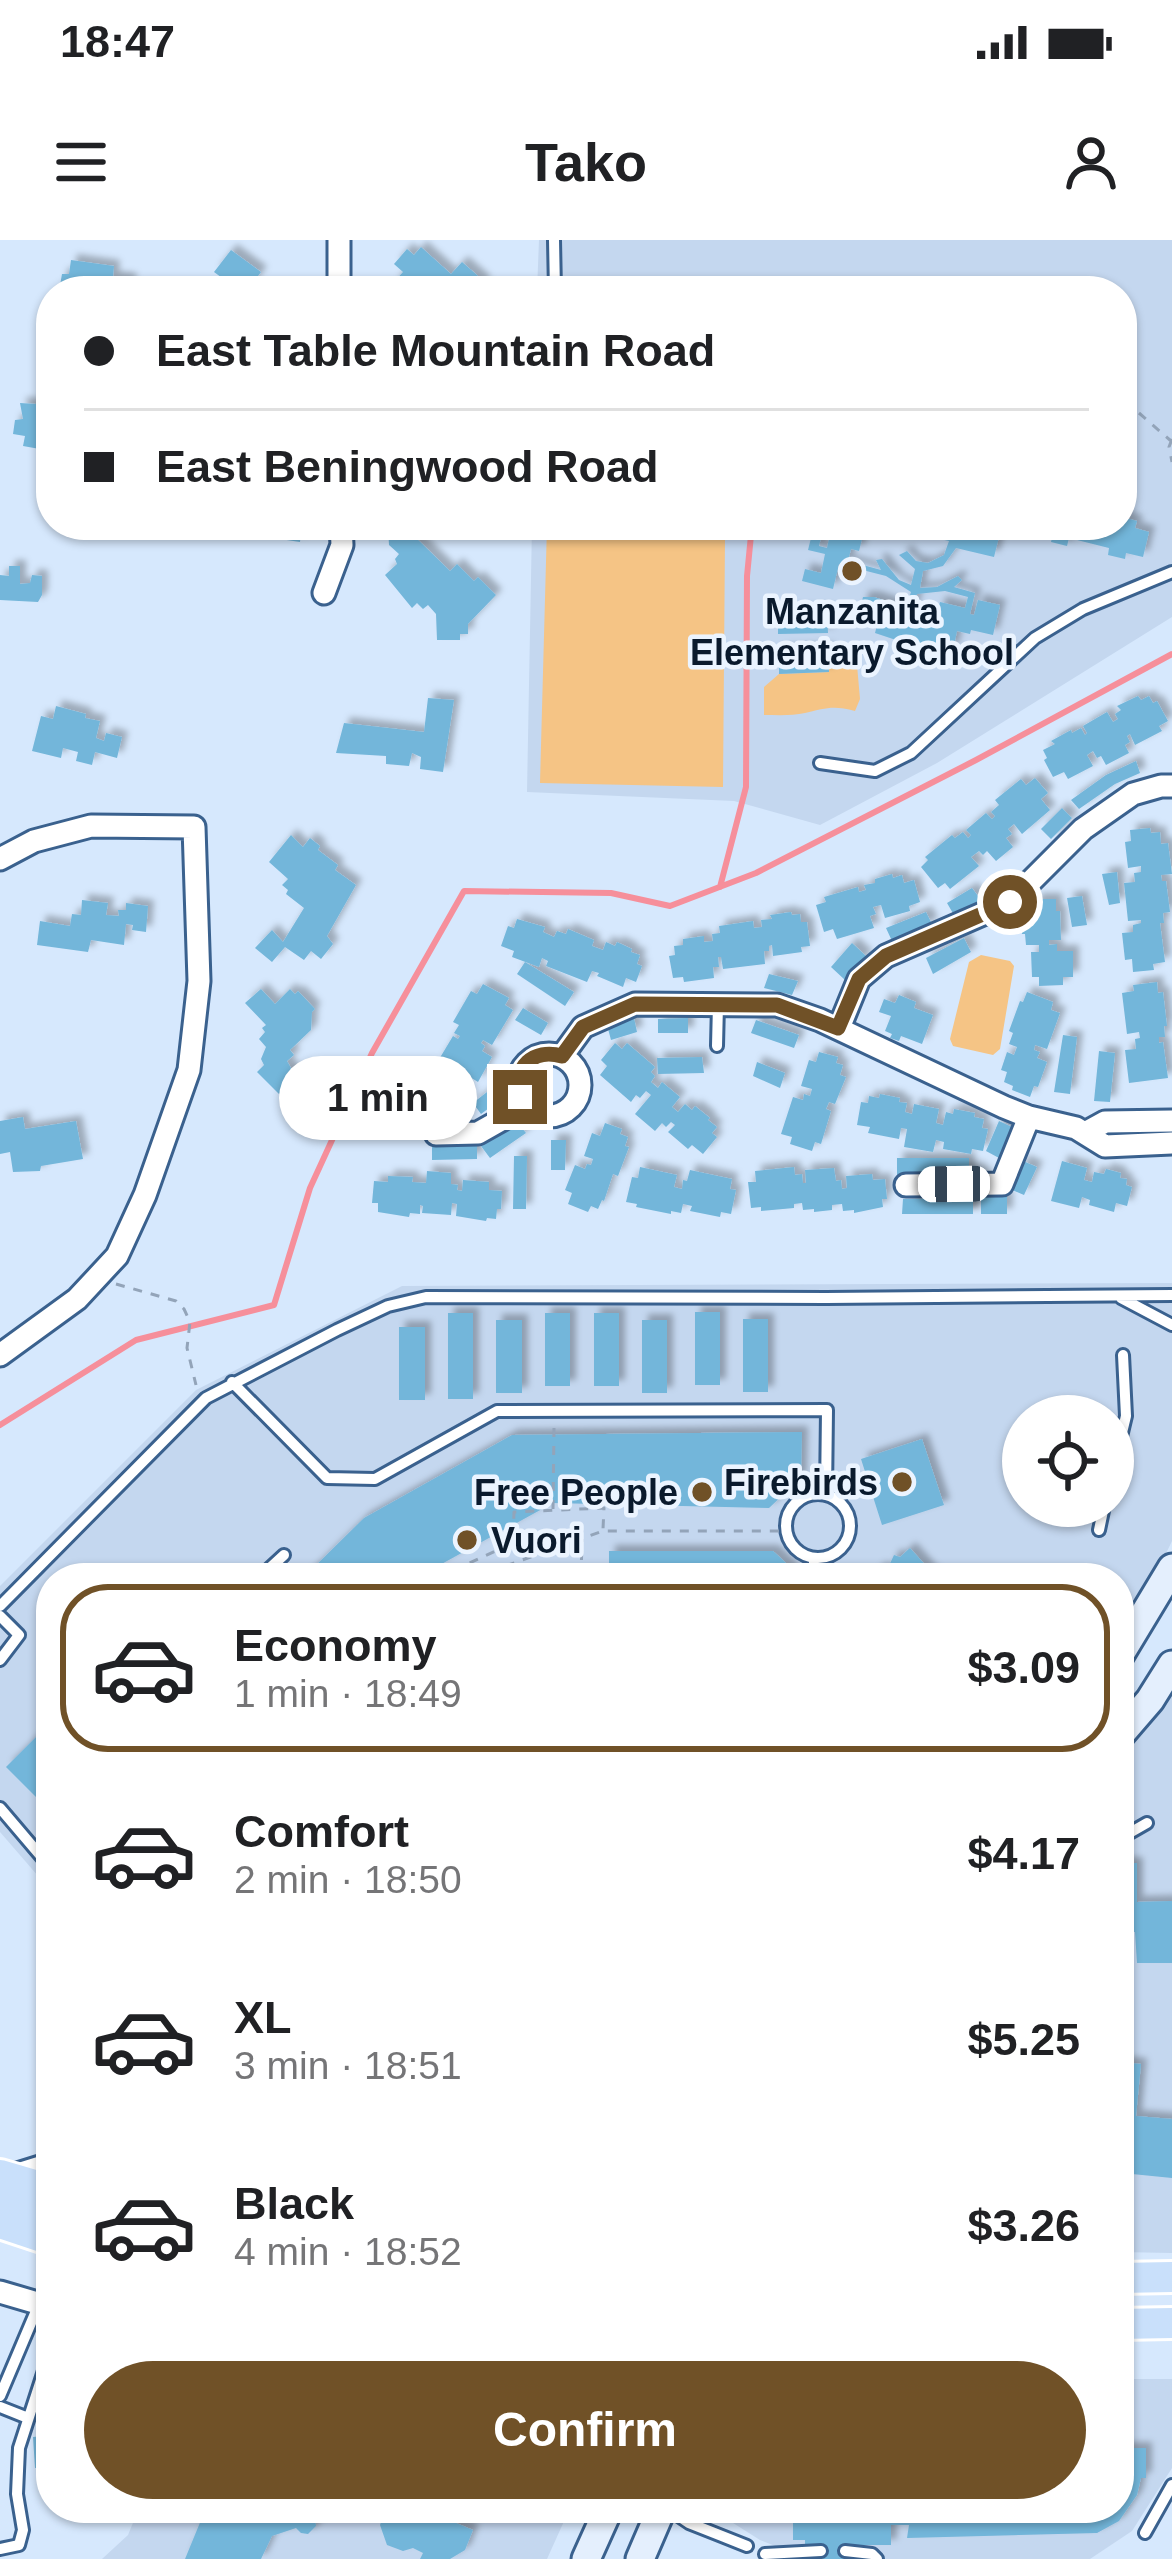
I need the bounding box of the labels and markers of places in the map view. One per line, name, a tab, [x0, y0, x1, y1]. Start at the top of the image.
marker: Manzanita Elementary School	[839, 558, 865, 584]
place label: Manzanita Elementary School	[690, 591, 1014, 673]
place label: Firebirds	[724, 1462, 878, 1503]
marker: Firebirds	[889, 1469, 915, 1495]
place label: Free People	[474, 1472, 678, 1513]
marker: Free People	[689, 1479, 715, 1505]
place label: Vuori	[491, 1520, 582, 1561]
marker: Vuori	[454, 1527, 480, 1553]

